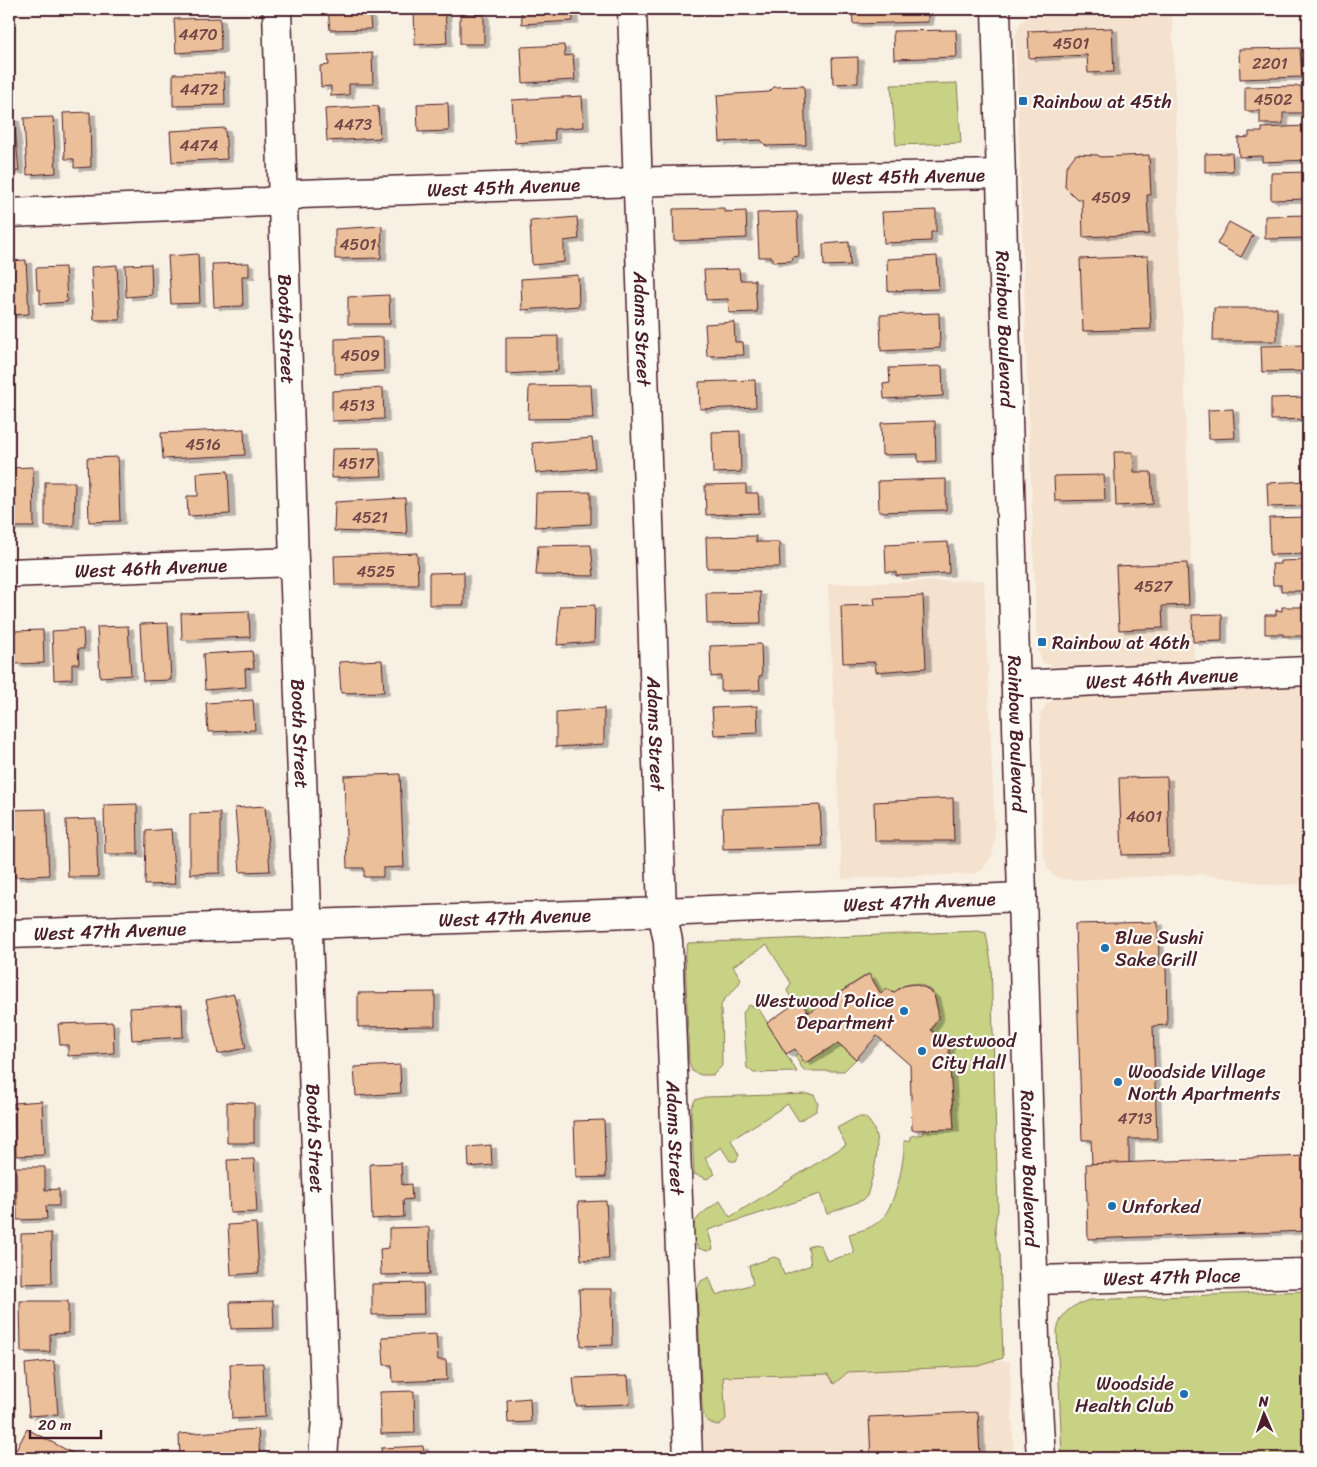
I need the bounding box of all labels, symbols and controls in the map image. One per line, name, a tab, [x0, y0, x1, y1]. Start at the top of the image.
house number: 4470	[178, 20, 218, 49]
house number: 4501	[1053, 29, 1090, 58]
house number: 2201	[1252, 49, 1288, 78]
house number: 4472	[180, 75, 218, 104]
place label: Rainbow at 45th	[1033, 85, 1172, 118]
house number: 4502	[1253, 85, 1293, 114]
marker: Rainbow at 45th	[1017, 95, 1029, 107]
house number: 4473	[334, 110, 372, 139]
house number: 4474	[179, 131, 219, 160]
street label: West 45th Avenue	[831, 158, 985, 195]
street label: West 45th Avenue	[426, 168, 581, 206]
house number: 4509	[1091, 183, 1131, 212]
house number: 4501	[340, 230, 377, 259]
street label: Rainbow Boulevard	[986, 250, 1024, 410]
street label: Adams Street	[624, 270, 661, 388]
street label: Booth Street	[268, 273, 305, 384]
house number: 4509	[340, 341, 380, 370]
house number: 4513	[339, 391, 375, 420]
house number: 4516	[185, 430, 221, 459]
house number: 4517	[338, 449, 375, 478]
house number: 4521	[352, 503, 388, 532]
street label: West 46th Avenue	[74, 549, 228, 587]
house number: 4525	[357, 557, 396, 586]
house number: 4527	[1134, 572, 1173, 601]
place label: Rainbow at 46th	[1052, 626, 1190, 659]
marker: Rainbow at 46th	[1036, 636, 1048, 648]
street label: Rainbow Boulevard	[998, 655, 1036, 815]
street label: West 46th Avenue	[1085, 658, 1239, 699]
street label: Adams Street	[637, 675, 674, 793]
street label: Booth Street	[281, 678, 318, 789]
house number: 4601	[1126, 802, 1162, 831]
street label: West 47th Avenue	[843, 882, 996, 921]
street label: West 47th Avenue	[438, 898, 592, 937]
street label: West 47th Avenue	[33, 912, 187, 950]
place label: Blue Sushi Sake Grill	[1115, 921, 1204, 976]
marker: Blue Sushi Sake Grill	[1099, 942, 1111, 954]
place label: Westwood Police Department	[755, 984, 895, 1039]
marker: Westwood Police Department	[898, 1005, 910, 1017]
place label: Westwood City Hall	[932, 1024, 1018, 1079]
marker: Westwood City Hall	[916, 1045, 928, 1057]
place label: Woodside Village North Apartments	[1128, 1055, 1281, 1110]
marker: Woodside Village North Apartments	[1112, 1076, 1124, 1088]
street label: Adams Street	[656, 1079, 694, 1197]
street label: Booth Street	[297, 1083, 334, 1194]
street label: Rainbow Boulevard	[1011, 1090, 1048, 1249]
house number: 4713	[1118, 1104, 1153, 1133]
place label: Unforked	[1122, 1190, 1201, 1223]
marker: Unforked	[1106, 1200, 1118, 1212]
street label: West 47th Place	[1103, 1259, 1241, 1295]
place label: Woodside Health Club	[1075, 1367, 1174, 1422]
marker: Woodside Health Club	[1178, 1388, 1190, 1400]
text: N	[1257, 1389, 1269, 1414]
north arrow	[1240, 1390, 1290, 1440]
scale bar	[30, 1407, 101, 1439]
text: 20 m	[38, 1412, 72, 1438]

